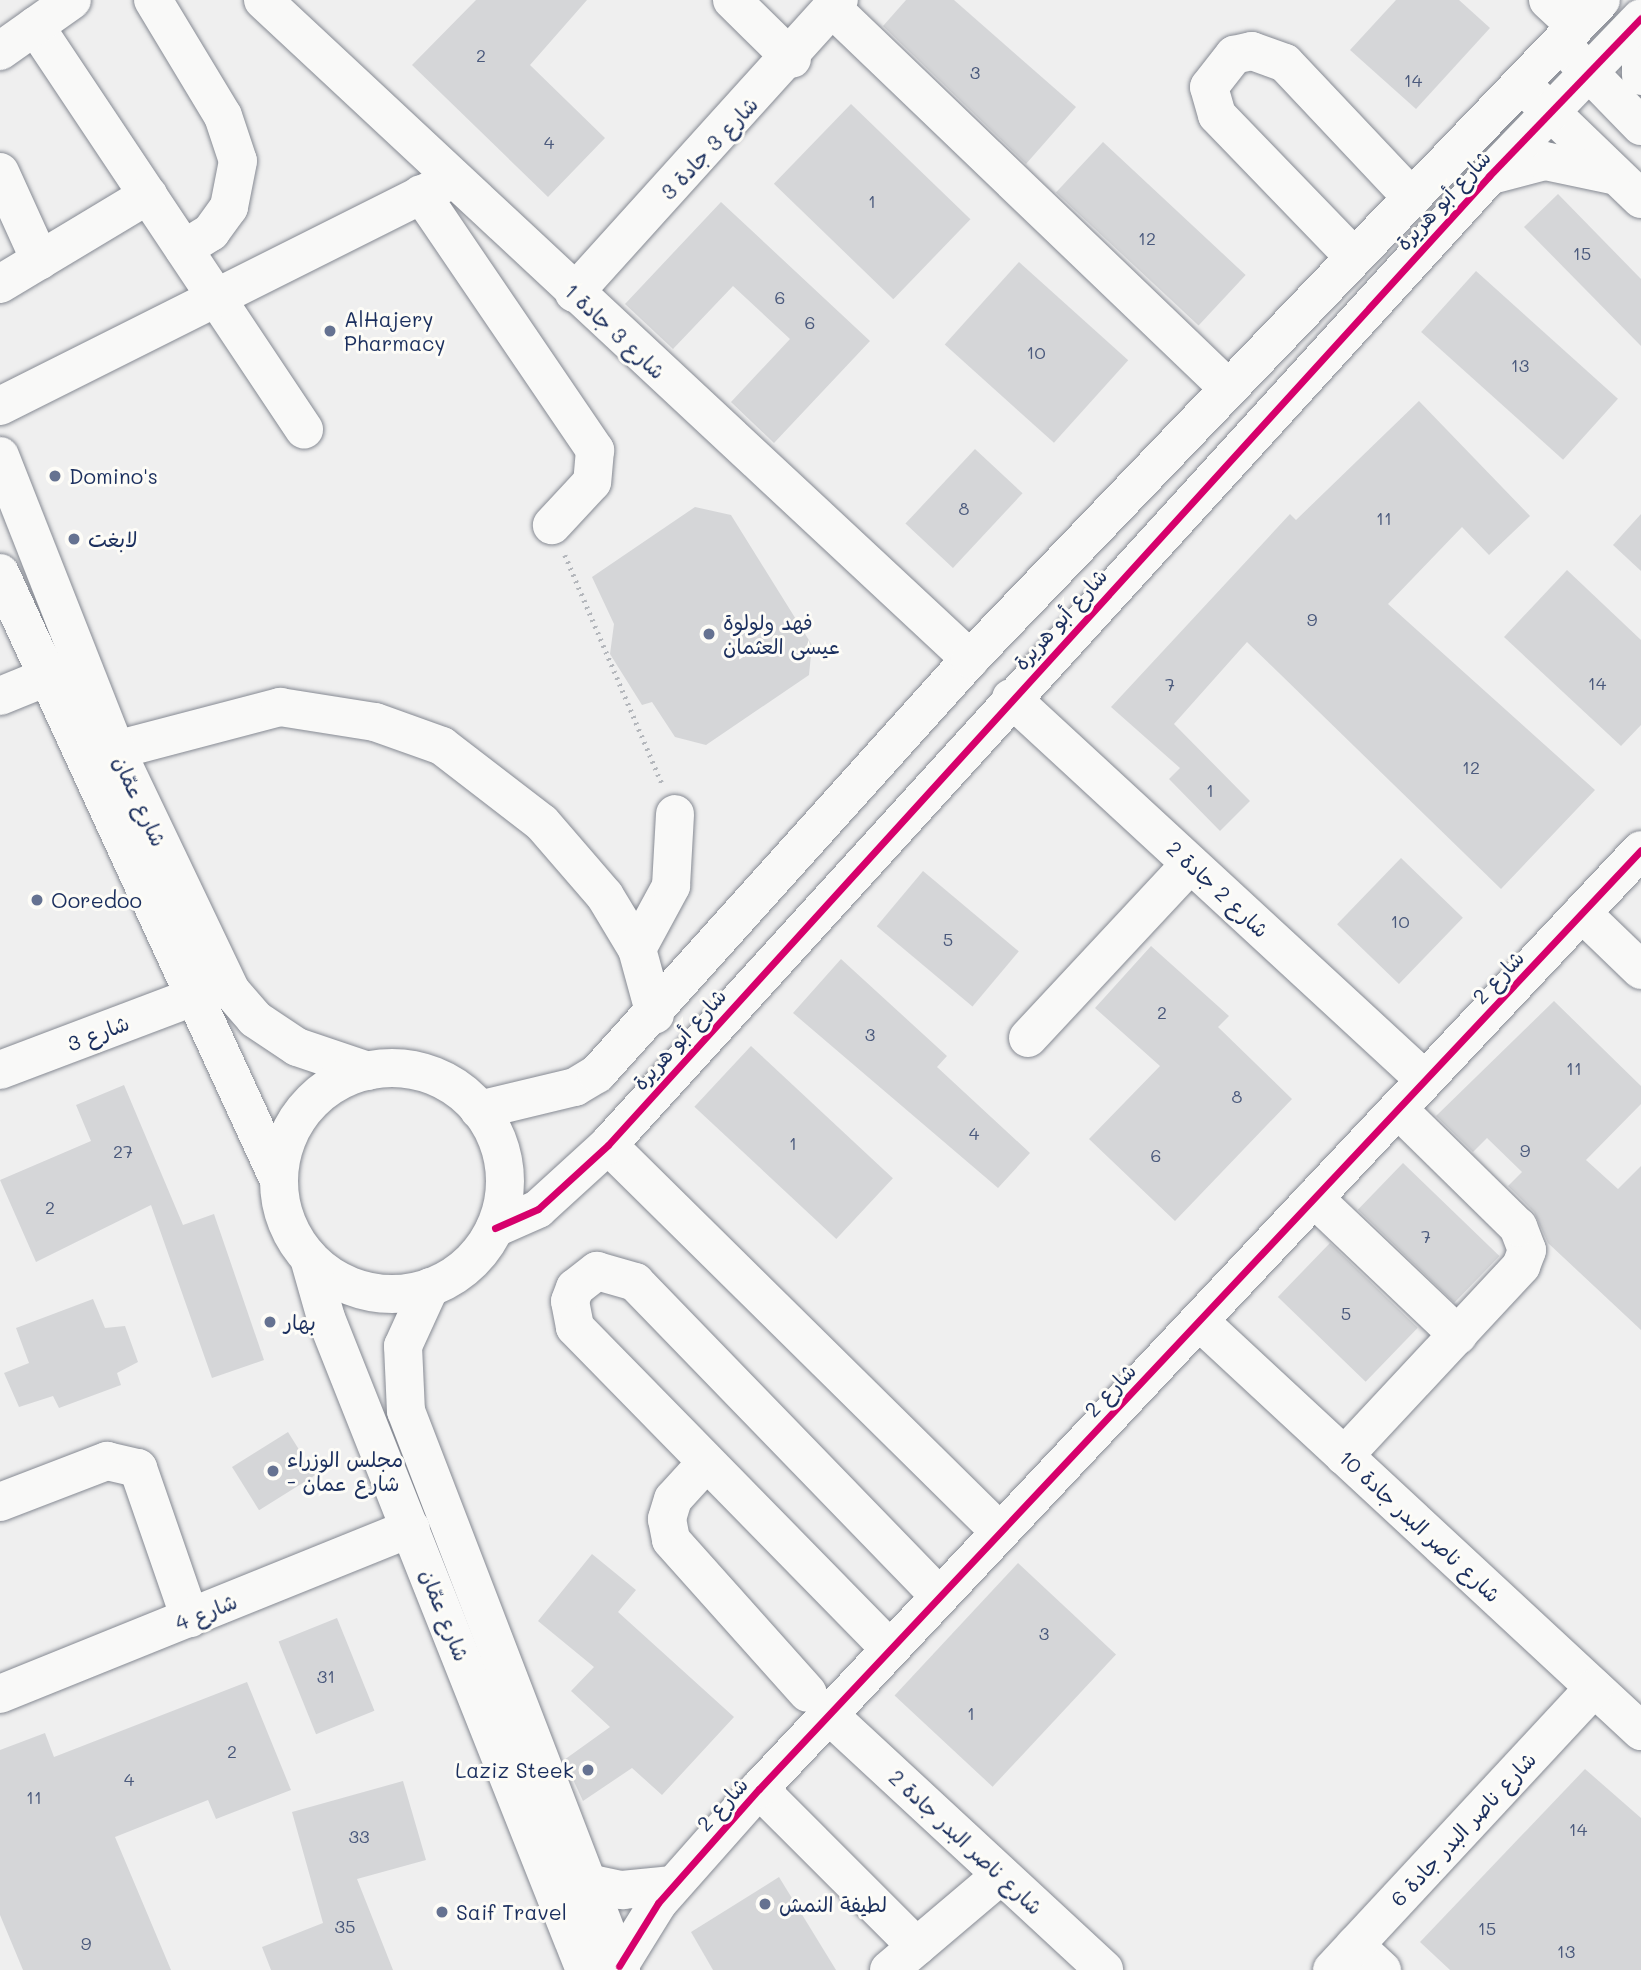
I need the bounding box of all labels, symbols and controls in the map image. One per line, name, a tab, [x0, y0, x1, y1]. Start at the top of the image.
house number: 2	[476, 44, 486, 66]
house number: 3	[970, 61, 980, 83]
house number: 14	[1404, 69, 1422, 91]
street label: شارع 3 جادة 3	[655, 91, 763, 205]
house number: 4	[544, 131, 554, 153]
street label: شارع أبو هريرة	[1390, 145, 1496, 255]
house number: 1	[868, 190, 876, 212]
house number: 12	[1138, 227, 1156, 249]
house number: 15	[1573, 242, 1591, 264]
street label: شارع 3 جادة 1	[560, 278, 670, 384]
house number: 6	[775, 286, 785, 308]
place label: AlHajery Pharmacy	[344, 306, 445, 356]
house number: 6	[805, 311, 815, 333]
marker: AlHajery Pharmacy	[322, 323, 338, 339]
house number: 10	[1026, 341, 1046, 363]
house number: 13	[1511, 354, 1529, 376]
place label: Domino's	[69, 463, 158, 489]
marker: Domino's	[47, 468, 63, 484]
house number: 8	[959, 497, 969, 519]
house number: 11	[1376, 507, 1392, 529]
place label: لابغت	[88, 526, 138, 552]
marker: لابغت	[66, 531, 82, 547]
street label: شارع أبو هريرة	[1008, 563, 1112, 675]
house number: 9	[1307, 608, 1317, 630]
place label: فهد ولولوة عيسى العثمان	[723, 609, 840, 659]
marker: فهد ولولوة عيسى العثمان	[701, 626, 717, 642]
house number: 14	[1588, 672, 1606, 694]
house number: 7	[1165, 673, 1175, 695]
street label: شارع عمّان	[108, 752, 172, 850]
house number: 12	[1462, 756, 1480, 778]
house number: 1	[1206, 779, 1214, 801]
street label: شارع 2 جادة 2	[1162, 836, 1274, 942]
place label: Ooredoo	[51, 887, 142, 913]
marker: Ooredoo	[29, 892, 45, 908]
house number: 10	[1390, 910, 1410, 932]
house number: 5	[943, 928, 953, 950]
street label: شارع 2	[1467, 945, 1529, 1009]
street label: شارع أبو هريرة	[627, 983, 731, 1095]
house number: 2	[1157, 1001, 1167, 1023]
street label: شارع 3	[63, 1010, 133, 1056]
house number: 3	[865, 1023, 875, 1045]
house number: 11	[1566, 1057, 1582, 1079]
house number: 8	[1232, 1085, 1242, 1107]
house number: 4	[969, 1122, 979, 1144]
house number: 1	[789, 1132, 797, 1154]
house number: 9	[1520, 1139, 1530, 1161]
house number: 27	[113, 1140, 133, 1162]
house number: 6	[1151, 1144, 1161, 1166]
house number: 2	[45, 1196, 55, 1218]
house number: 7	[1421, 1225, 1431, 1247]
house number: 5	[1341, 1302, 1351, 1324]
place label: بهار	[284, 1309, 316, 1335]
marker: بهار	[262, 1314, 278, 1330]
street label: شارع 2	[1079, 1358, 1141, 1422]
street label: شارع ناصر البدر جادة 10	[1334, 1445, 1506, 1607]
place label: مجلس الوزراء - شارع عمان	[287, 1446, 403, 1496]
marker: مجلس الوزراء - شارع عمان	[265, 1463, 281, 1479]
street label: شارع عمّان	[415, 1565, 475, 1665]
street label: شارع 4	[171, 1588, 241, 1636]
house number: 3	[1039, 1622, 1049, 1644]
house number: 31	[317, 1665, 335, 1687]
house number: 1	[967, 1702, 975, 1724]
house number: 2	[227, 1740, 237, 1762]
street label: شارع ناصر البدر جادة 6	[1385, 1747, 1541, 1911]
place label: Laziz Steek	[455, 1757, 574, 1783]
marker: Laziz Steek	[580, 1762, 596, 1778]
street label: شارع ناصر البدر جادة 2	[884, 1764, 1048, 1920]
house number: 4	[124, 1768, 134, 1790]
street label: شارع 2	[691, 1772, 753, 1836]
house number: 11	[26, 1786, 42, 1808]
house number: 14	[1569, 1818, 1587, 1840]
house number: 33	[348, 1825, 370, 1847]
place label: لطيفة النمش	[779, 1891, 887, 1917]
marker: لطيفة النمش	[757, 1896, 773, 1912]
place label: Saif Travel	[456, 1899, 567, 1925]
marker: Saif Travel	[434, 1904, 450, 1920]
house number: 35	[334, 1915, 356, 1937]
house number: 15	[1478, 1917, 1496, 1939]
house number: 9	[81, 1932, 91, 1954]
house number: 13	[1557, 1940, 1575, 1962]

